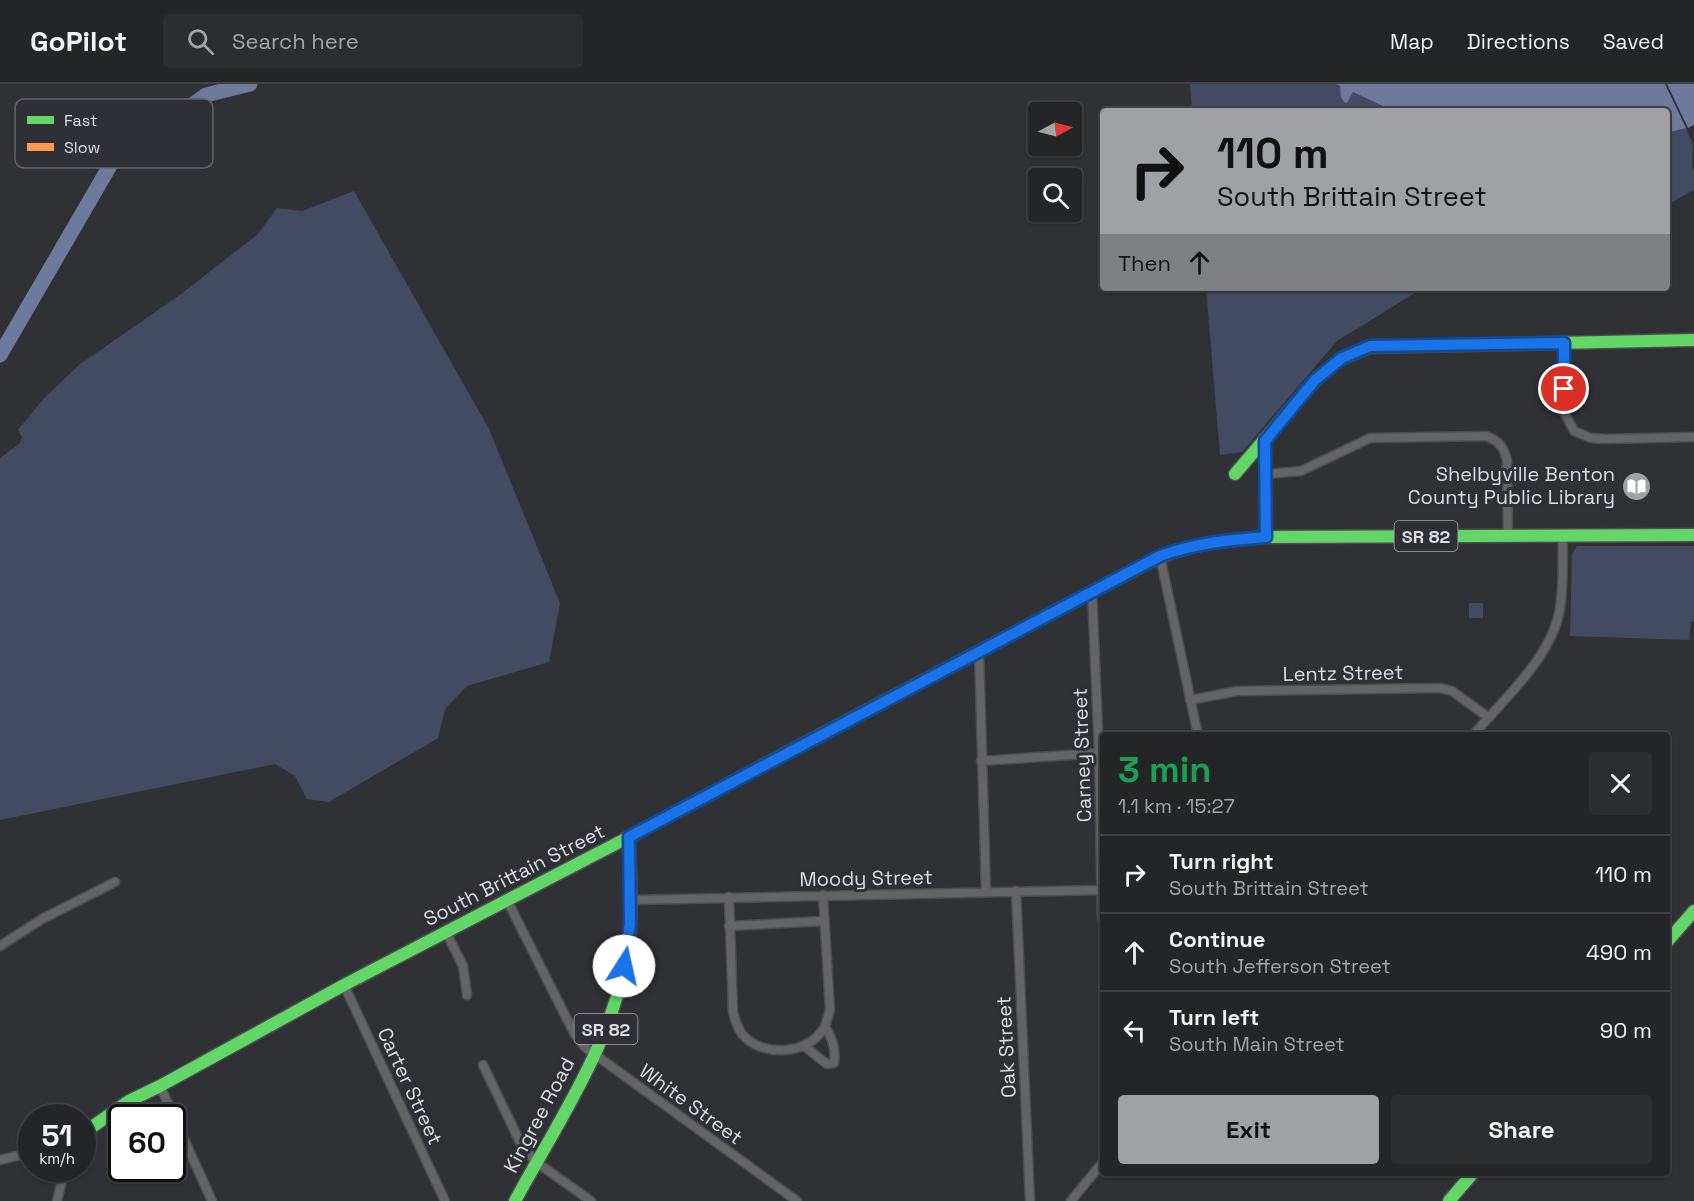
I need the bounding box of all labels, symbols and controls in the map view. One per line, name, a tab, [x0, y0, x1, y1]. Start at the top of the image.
search box	[163, 14, 583, 68]
text: GoPilot	[30, 23, 127, 59]
icon: search	[184, 25, 217, 58]
text: Search here	[232, 27, 359, 55]
text: Map	[1390, 28, 1434, 55]
text: Directions	[1467, 28, 1570, 55]
text: Saved	[1603, 28, 1664, 55]
legend	[15, 99, 213, 168]
north arrow	[1028, 102, 1082, 156]
map controls	[1028, 102, 1082, 222]
text: Fast	[64, 110, 97, 131]
text: 110 m	[1217, 127, 1329, 180]
icon: right	[1118, 132, 1196, 210]
text: Slow	[64, 137, 100, 158]
button: search	[1028, 168, 1082, 222]
text: South Brittain Street	[1217, 179, 1487, 214]
icon: ahead	[1183, 246, 1216, 279]
text: Then	[1118, 249, 1171, 277]
pin	[1538, 363, 1589, 414]
icon: arrive	[1547, 372, 1580, 405]
place label: Shelbyville Benton County Public Library	[1408, 461, 1615, 510]
library icon: Shelbyville Benton County Public Library	[1620, 470, 1652, 502]
road number: SR 82	[1394, 521, 1458, 551]
street label: Lentz Street	[1283, 659, 1403, 687]
street label: Carney Street	[1067, 687, 1097, 823]
text: 3 min	[1118, 747, 1212, 793]
button: close	[1589, 752, 1652, 815]
text: 1.1 km · 15:27	[1118, 793, 1235, 819]
street label: South Brittain Street	[419, 818, 609, 932]
text: Turn right	[1169, 847, 1274, 875]
icon: right	[1118, 858, 1151, 891]
text: 110 m	[1595, 860, 1652, 888]
street label: Moody Street	[799, 864, 933, 892]
text: South Brittain Street	[1169, 875, 1369, 901]
text: Continue	[1169, 925, 1265, 953]
position arrow	[592, 934, 656, 998]
icon: ahead	[1118, 936, 1151, 969]
text: 490 m	[1586, 938, 1652, 966]
text: South Jefferson Street	[1169, 953, 1391, 979]
street label: Oak Street	[990, 995, 1022, 1099]
text: Turn left	[1169, 1003, 1259, 1031]
road number: SR 82	[574, 1014, 638, 1044]
icon: left	[1118, 1014, 1151, 1047]
text: 90 m	[1600, 1016, 1652, 1044]
street label: Carter Street	[372, 1023, 448, 1149]
text: South Main Street	[1169, 1031, 1345, 1057]
street label: Kingree Road	[498, 1053, 580, 1177]
street label: White Street	[634, 1058, 748, 1150]
button: Exit	[1118, 1095, 1379, 1164]
button: Share	[1391, 1095, 1652, 1164]
speed limit sign: 60	[108, 1104, 186, 1182]
text: 51	[41, 1116, 73, 1155]
text: km/h	[39, 1149, 75, 1168]

